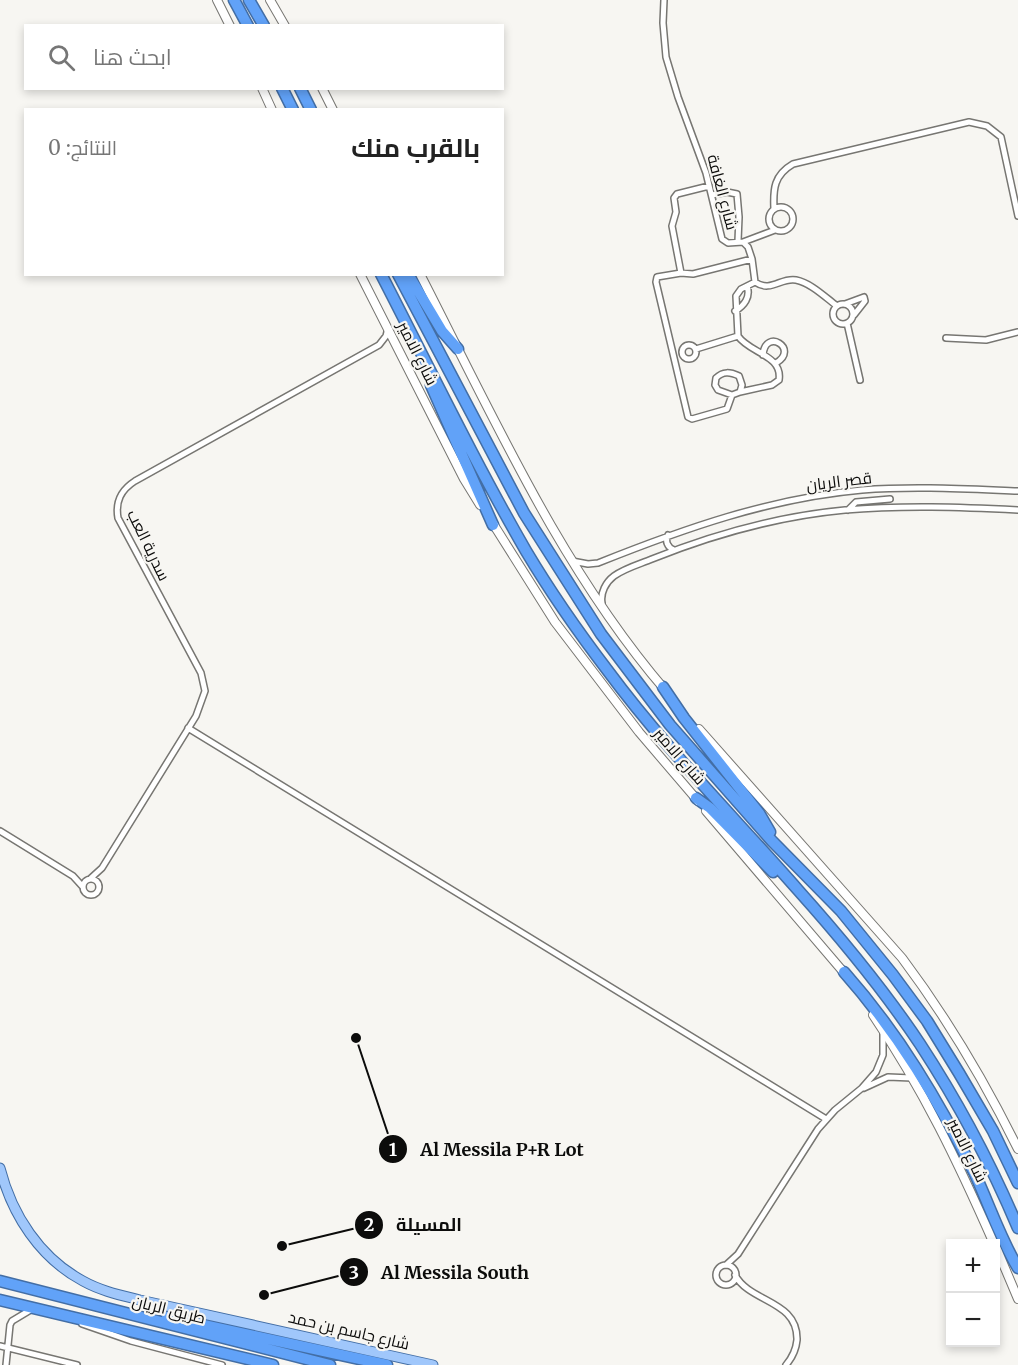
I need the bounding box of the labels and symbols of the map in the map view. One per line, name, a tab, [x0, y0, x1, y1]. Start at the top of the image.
street label: شارع الغافة	[701, 152, 743, 232]
street label: شارع الامير	[391, 317, 443, 389]
street label: قصر الريان	[805, 467, 873, 496]
street label: سدرية العب	[123, 506, 175, 584]
street label: شارع الامير	[648, 723, 710, 790]
street label: شارع الامير	[942, 1114, 992, 1186]
callout: Al Messila P+R Lot	[378, 1131, 596, 1167]
text: 1	[389, 1138, 397, 1161]
text: Al Messila P+R Lot	[419, 1138, 585, 1161]
callout: المسيلة	[354, 1207, 474, 1243]
text: 2	[364, 1213, 374, 1236]
text: المسيلة	[396, 1213, 462, 1236]
callout: Al Messila South	[339, 1254, 541, 1290]
text: 3	[349, 1261, 359, 1284]
text: Al Messila South	[380, 1261, 529, 1284]
street label: طريق الريان	[130, 1290, 208, 1329]
street label: شارع جاسم بن حمد	[286, 1306, 411, 1356]

